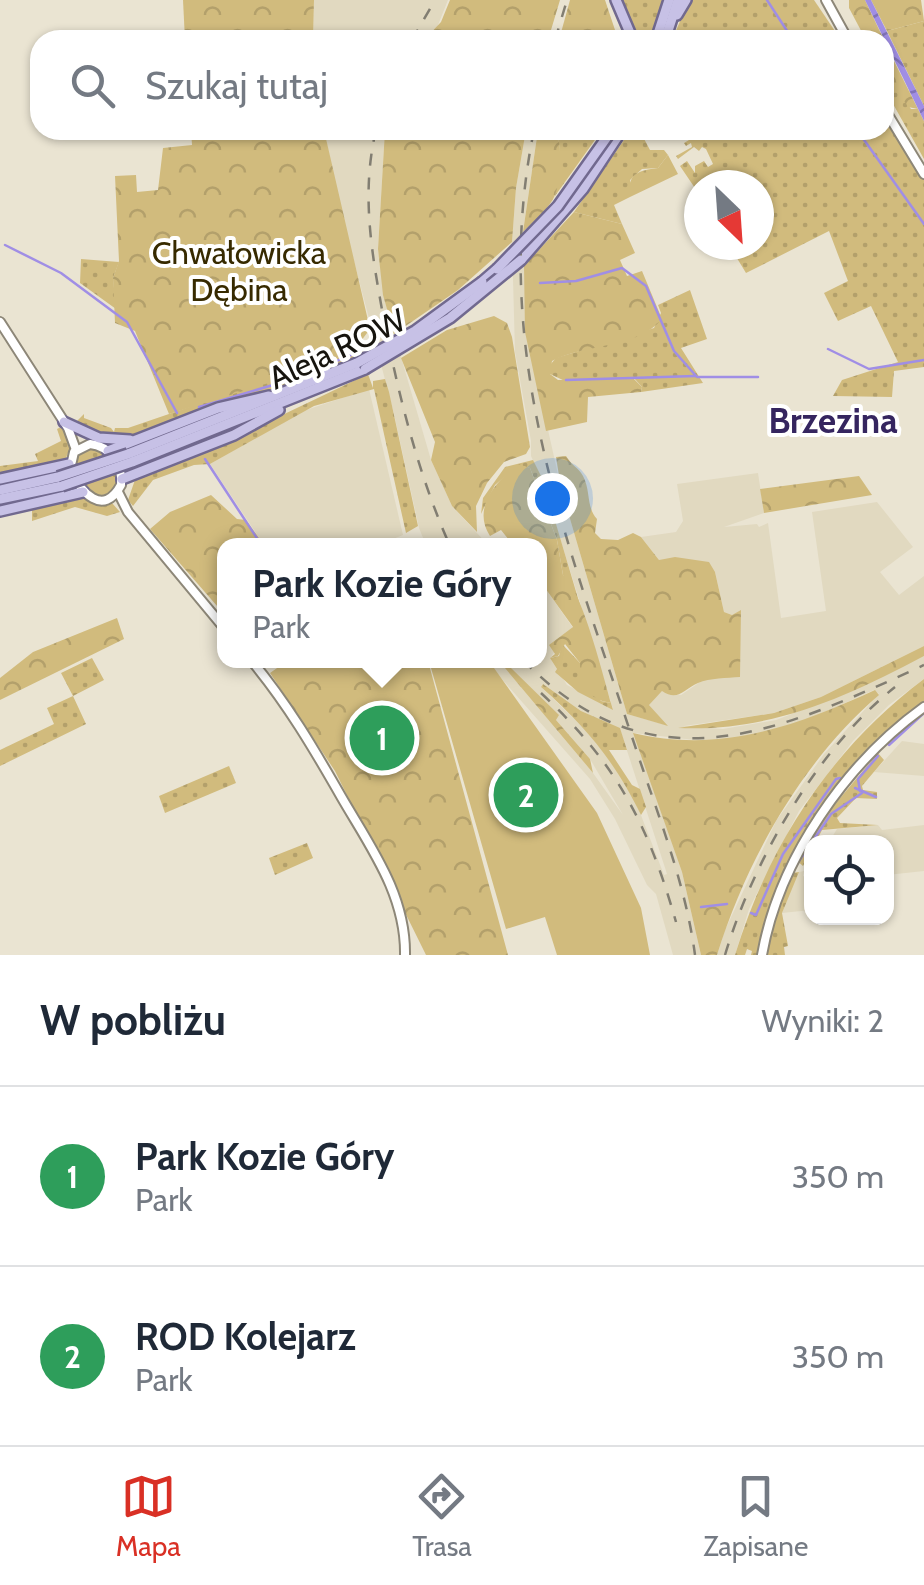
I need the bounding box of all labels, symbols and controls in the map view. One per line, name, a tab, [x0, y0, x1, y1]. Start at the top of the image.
search box	[30, 30, 894, 140]
icon: search	[65, 58, 120, 113]
text: Szukaj tutaj	[145, 62, 328, 109]
north arrow	[684, 170, 774, 260]
park label: Chwałowicka Dębina	[152, 233, 327, 309]
street label: Aleja ROW	[262, 300, 412, 397]
district label: Brzezina	[768, 399, 898, 442]
your location	[527, 473, 578, 524]
popup	[217, 538, 547, 668]
text: Park Kozie Góry	[252, 560, 512, 607]
text: Park	[252, 607, 310, 646]
pin: 1	[350, 700, 414, 776]
pin: 2	[494, 758, 558, 832]
map controls	[804, 835, 894, 925]
button: locate	[804, 835, 894, 925]
text: W pobliżu	[40, 994, 226, 1046]
text: Wyniki: 2	[761, 1001, 884, 1040]
text: Park Kozie Góry	[135, 1133, 394, 1180]
text: 1	[67, 1157, 78, 1196]
text: 350 m	[792, 1157, 884, 1196]
text: Park	[135, 1180, 193, 1219]
text: ROD Kolejarz	[135, 1313, 356, 1360]
text: 2	[64, 1337, 81, 1376]
text: 350 m	[792, 1337, 884, 1376]
text: Park	[135, 1360, 193, 1399]
tab: Mapa	[116, 1469, 181, 1563]
tab: Trasa	[412, 1469, 472, 1563]
tab: Zapisane	[703, 1469, 808, 1563]

